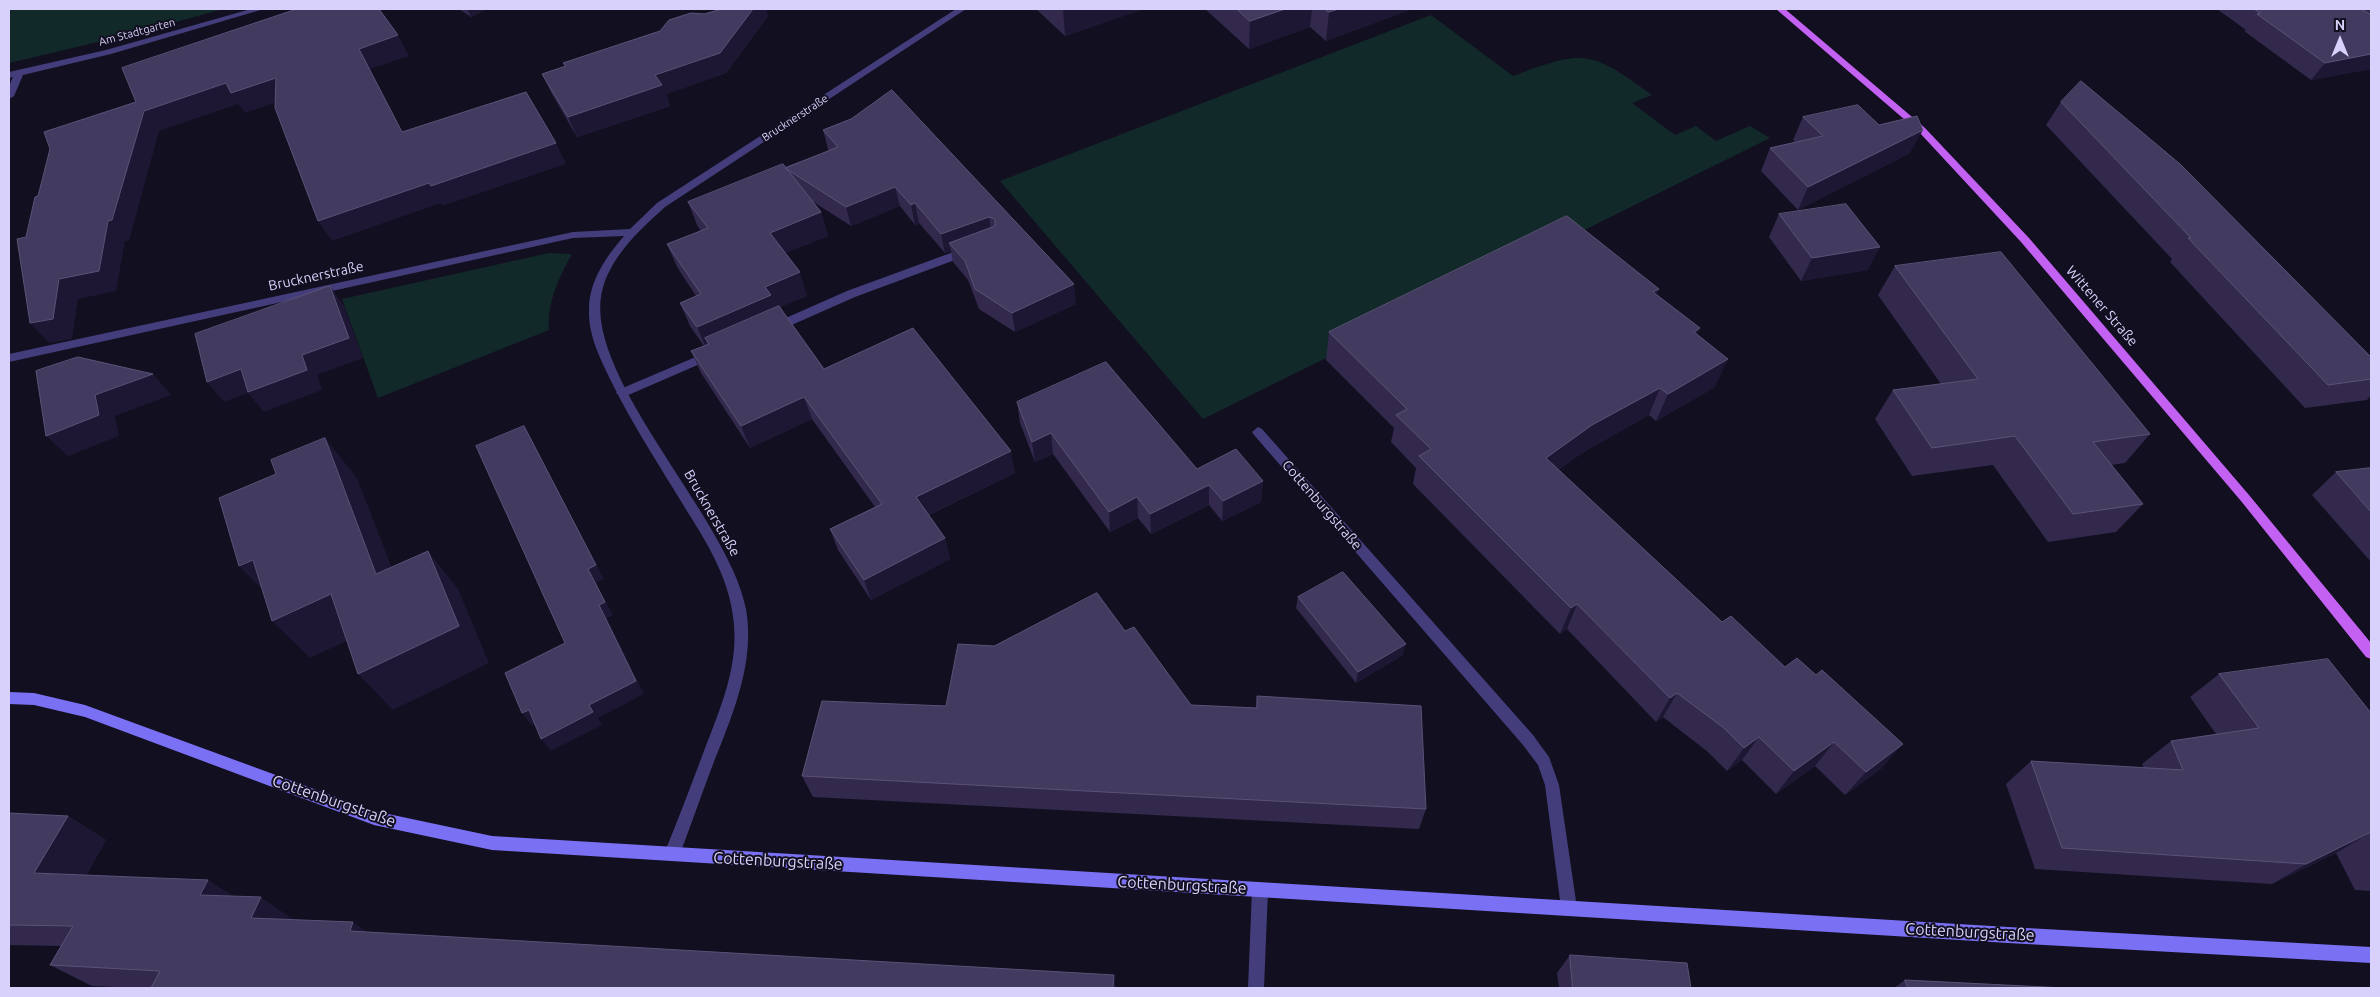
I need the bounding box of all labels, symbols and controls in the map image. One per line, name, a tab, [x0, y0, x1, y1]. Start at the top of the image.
street label: Am Stadtgarten	[97, 15, 177, 49]
north arrow	[2315, 15, 2365, 65]
text: N	[2335, 17, 2345, 33]
street label: Brucknerstraße	[759, 92, 831, 144]
street label: Brucknerstraße	[267, 258, 365, 294]
street label: Wittener Straße	[2063, 262, 2141, 350]
street label: Cottenburgstraße	[1279, 457, 1365, 553]
street label: Brucknerstraße	[680, 467, 744, 559]
street label: Cottenburgstraße	[270, 771, 398, 831]
street label: Cottenburgstraße	[713, 848, 843, 874]
street label: Cottenburgstraße	[1117, 872, 1247, 898]
street label: Cottenburgstraße	[1905, 919, 2035, 945]

